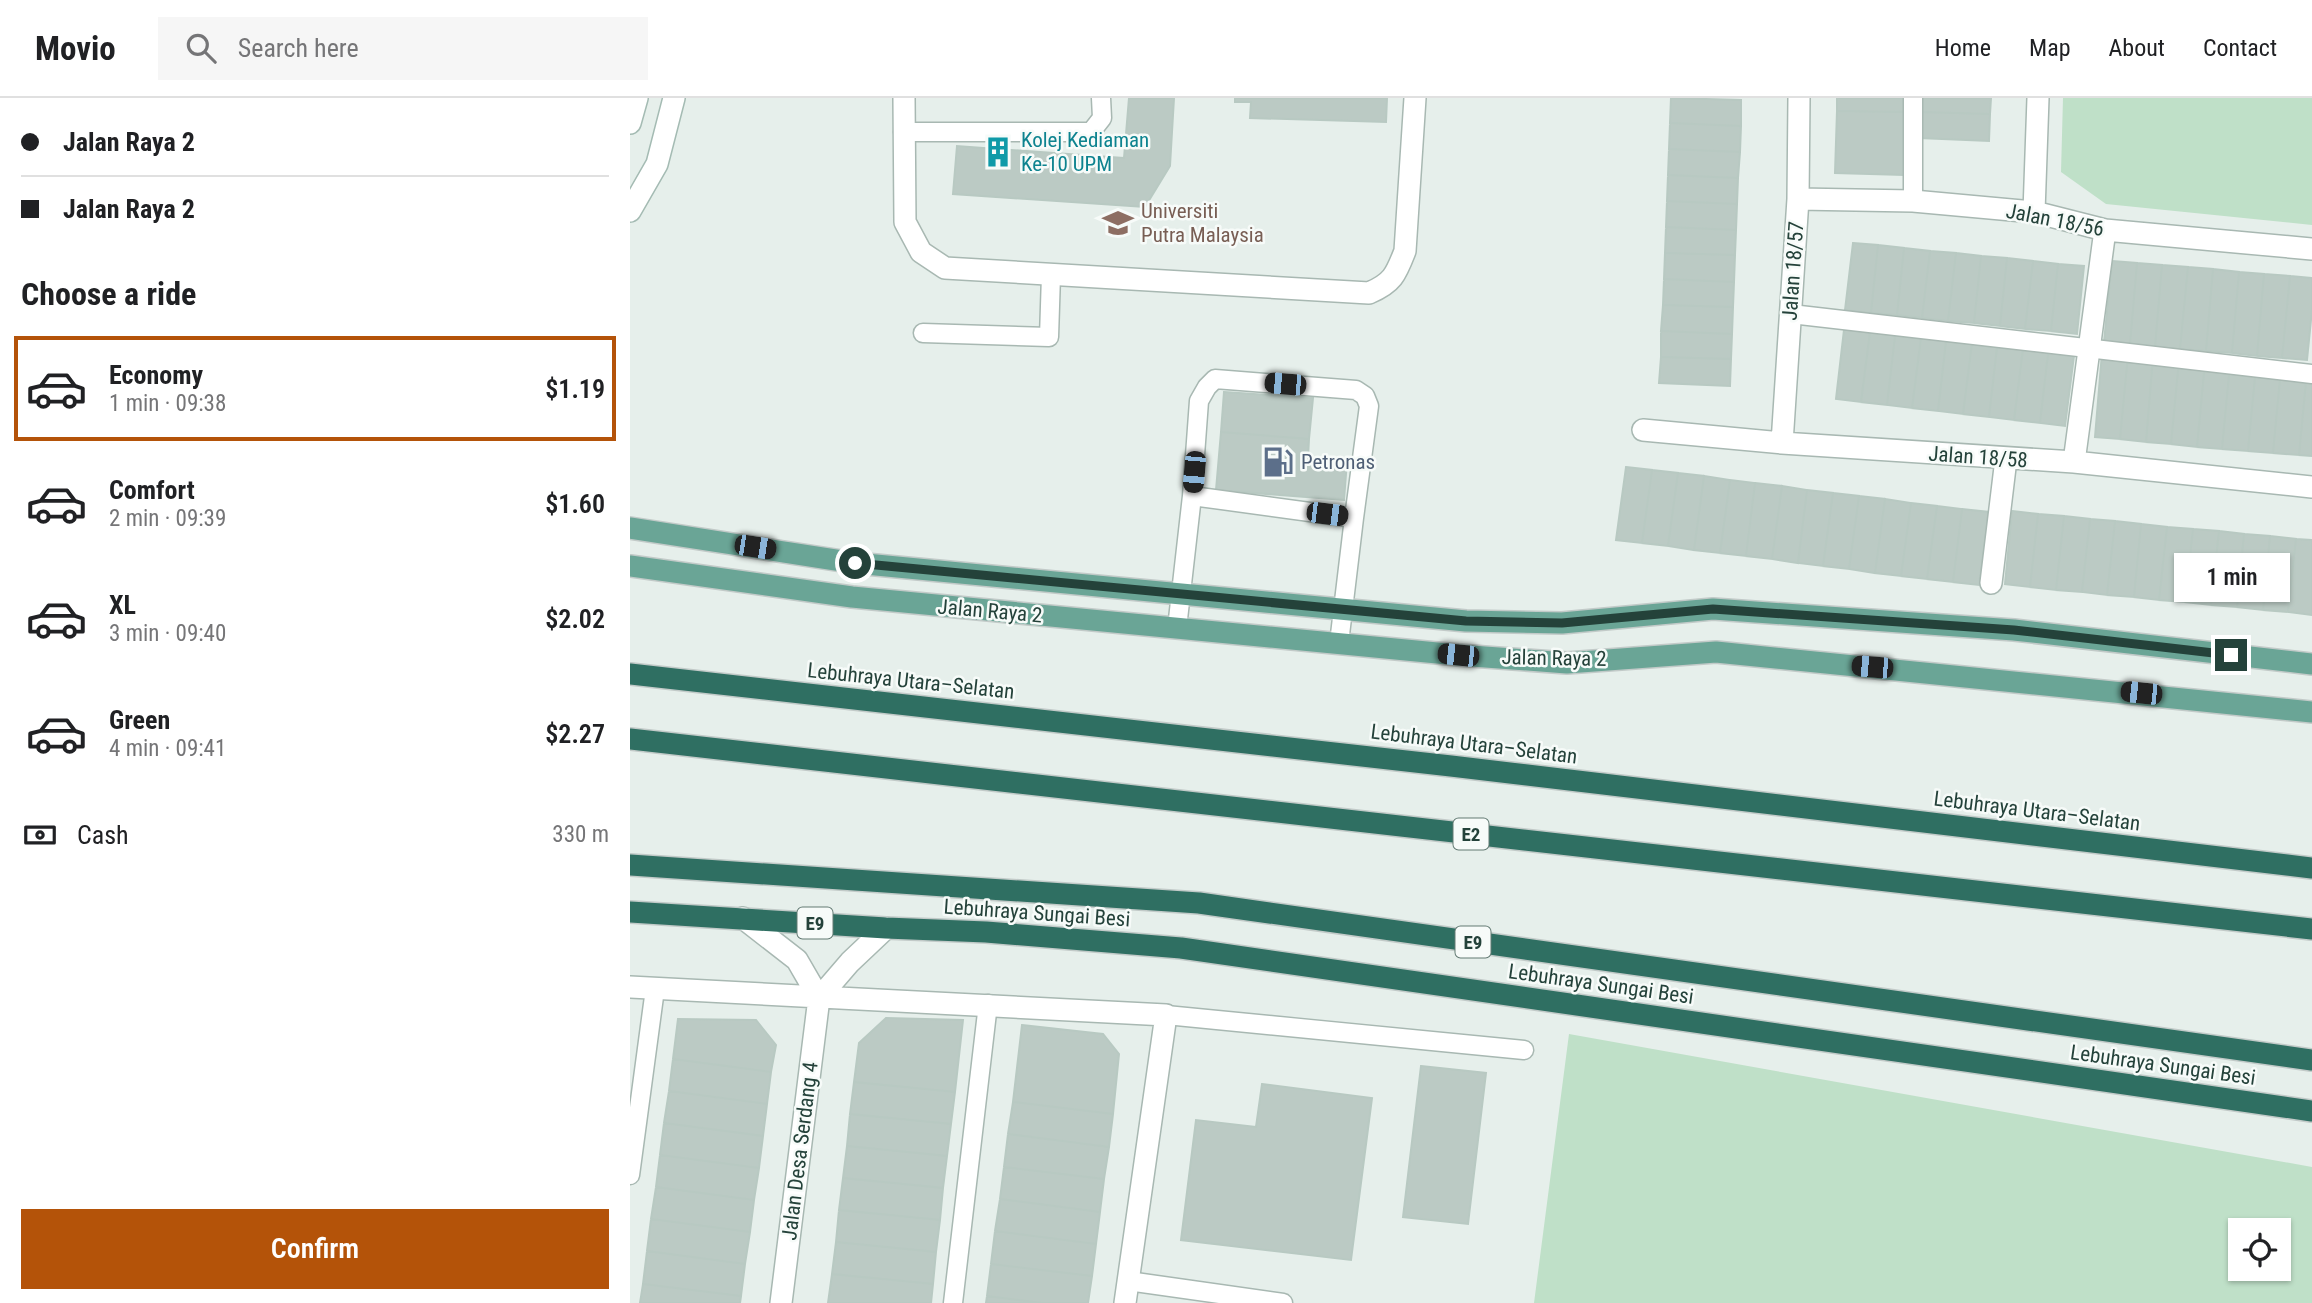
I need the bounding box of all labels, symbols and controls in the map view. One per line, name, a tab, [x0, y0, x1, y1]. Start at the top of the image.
search box	[158, 17, 648, 80]
text: Movio	[35, 29, 116, 68]
icon: search	[182, 29, 220, 67]
text: Search here	[238, 33, 359, 63]
text: Home	[1935, 34, 1991, 62]
text: Map	[2029, 34, 2071, 62]
text: About	[2109, 34, 2165, 62]
text: Contact	[2203, 34, 2277, 62]
text: Jalan Raya 2	[63, 127, 195, 157]
place label: Kolej Kediaman Ke-10 UPM	[1021, 128, 1149, 176]
building icon: Kolej Kediaman Ke-10 UPM	[981, 135, 1015, 169]
text: Jalan Raya 2	[63, 194, 195, 224]
place label: Universiti Putra Malaysia	[1141, 199, 1264, 247]
street label: Jalan 18/56	[2004, 199, 2106, 241]
school or university icon: Universiti Putra Malaysia	[1101, 206, 1135, 240]
street label: Jalan 18/57	[1778, 221, 1808, 321]
text: Choose a ride	[21, 275, 196, 313]
icon: car	[25, 357, 88, 420]
text: Economy	[109, 360, 203, 390]
car	[1264, 372, 1307, 396]
text: $1.19	[545, 374, 605, 404]
text: 1 min · 09:38	[109, 390, 226, 417]
street label: Jalan 18/58	[1928, 442, 2028, 472]
fuel station icon: Petronas	[1261, 445, 1295, 479]
car	[1182, 450, 1207, 494]
place label: Petronas	[1301, 450, 1375, 474]
icon: car	[25, 472, 88, 535]
text: Comfort	[109, 475, 195, 505]
text: $1.60	[545, 489, 605, 519]
car	[1305, 501, 1350, 527]
text: 2 min · 09:39	[109, 505, 226, 532]
car	[733, 533, 778, 561]
route start	[839, 547, 871, 579]
callout: 1 min	[2173, 554, 2289, 602]
text: 1 min	[2207, 564, 2257, 591]
icon: car	[25, 587, 88, 650]
text: XL	[109, 590, 136, 620]
street label: Jalan Raya 2	[937, 594, 1043, 628]
text: $2.02	[545, 604, 605, 634]
text: 3 min · 09:40	[109, 620, 226, 647]
route end	[2215, 639, 2247, 671]
car	[1437, 642, 1480, 668]
street label: Jalan Raya 2	[1501, 645, 1607, 671]
car	[1851, 655, 1894, 679]
street label: Lebuhraya Utara–Selatan	[806, 658, 1016, 704]
car	[2120, 680, 2163, 706]
icon: car	[25, 702, 88, 765]
text: Green	[109, 705, 170, 735]
text: $2.27	[545, 719, 605, 749]
street label: Lebuhraya Utara–Selatan	[1369, 719, 1579, 769]
text: 4 min · 09:41	[109, 735, 226, 762]
street label: Lebuhraya Utara–Selatan	[1932, 786, 2142, 836]
icon: cash	[21, 816, 59, 854]
road number: E2	[1454, 818, 1488, 849]
text: Cash	[77, 820, 129, 850]
text: 330 m	[552, 821, 609, 848]
street label: Lebuhraya Sungai Besi	[943, 895, 1131, 931]
road number: E9	[798, 908, 832, 938]
road number: E9	[1456, 926, 1490, 958]
street label: Lebuhraya Sungai Besi	[1507, 959, 1695, 1009]
street label: Lebuhraya Sungai Besi	[2069, 1040, 2257, 1090]
street label: Jalan Desa Serdang 4	[777, 1060, 823, 1242]
button: Confirm	[21, 1209, 609, 1289]
map controls	[2228, 1218, 2291, 1281]
button: locate	[2228, 1218, 2291, 1281]

